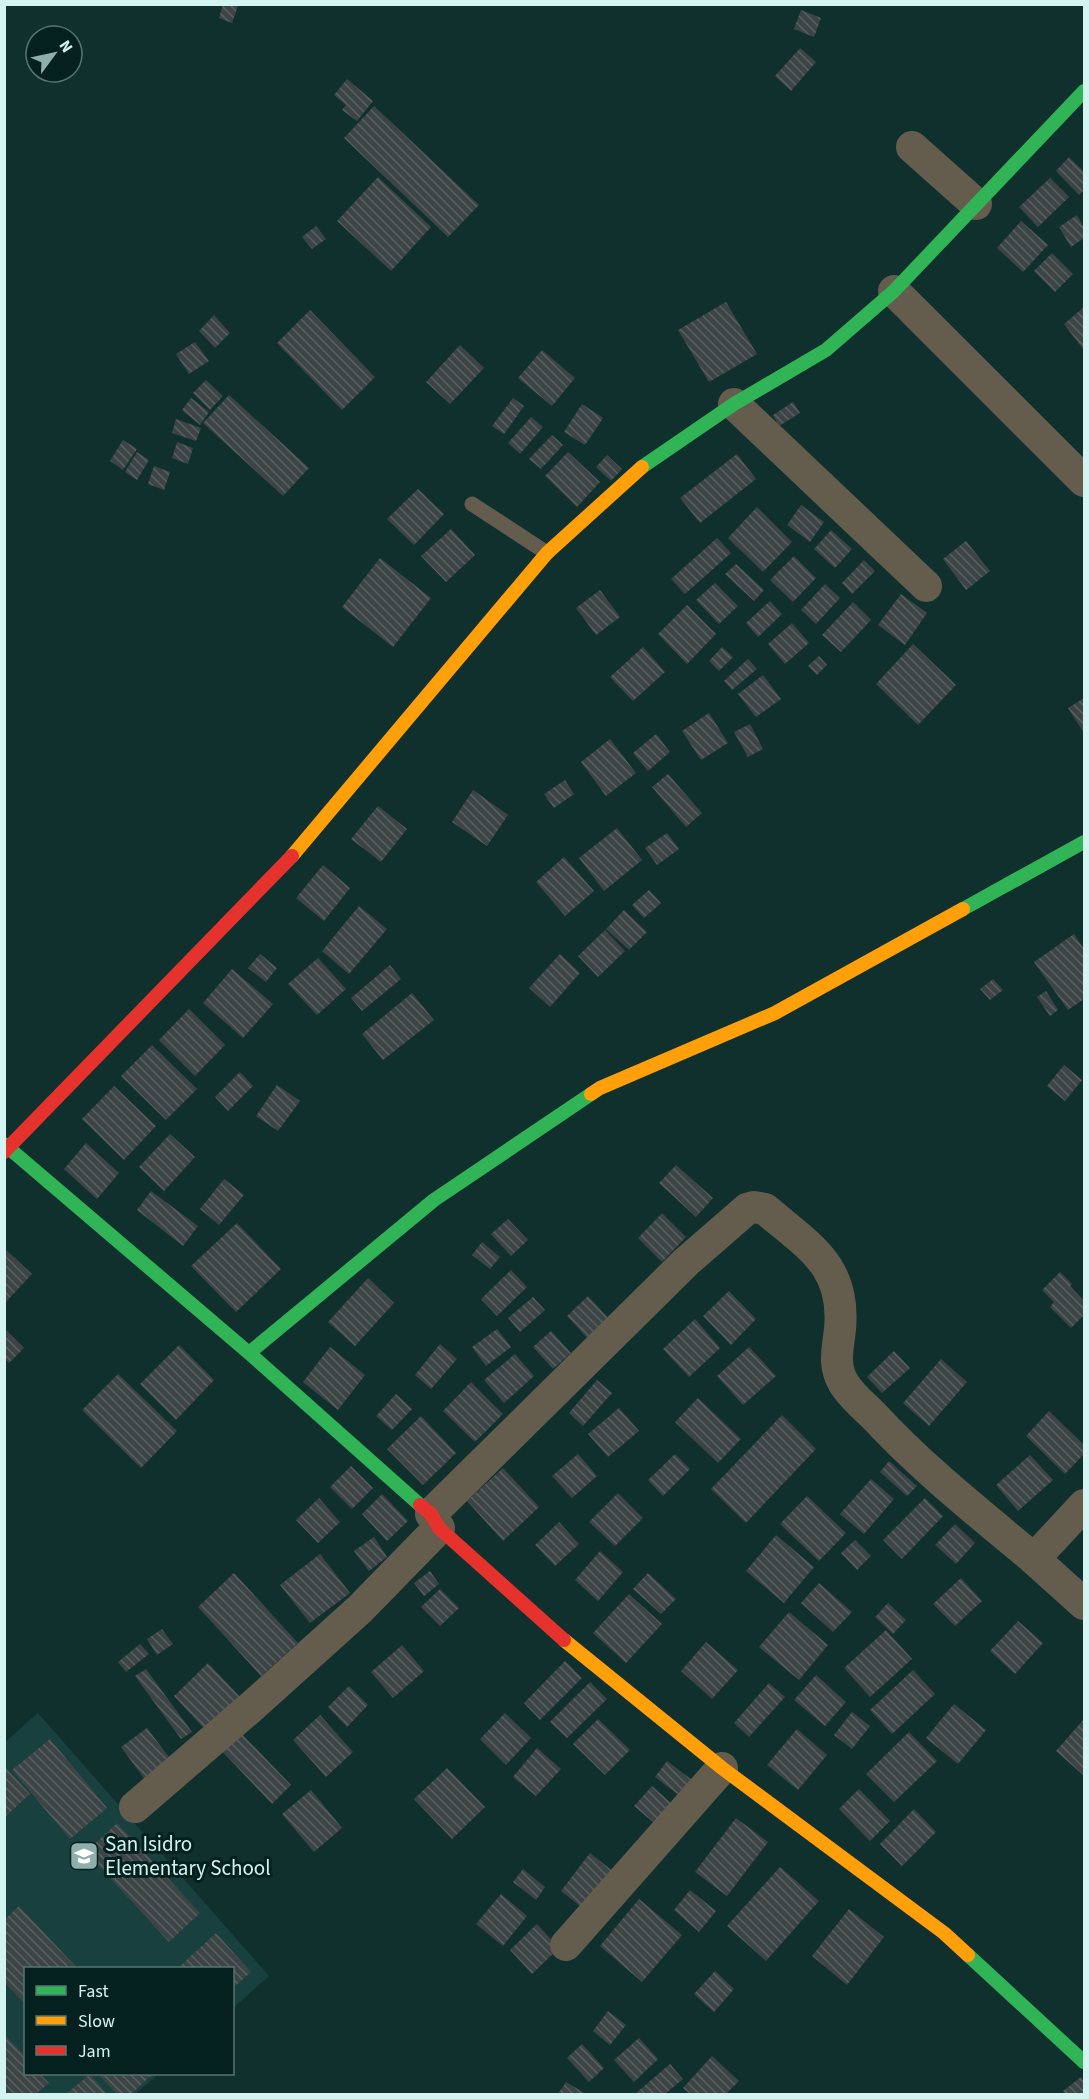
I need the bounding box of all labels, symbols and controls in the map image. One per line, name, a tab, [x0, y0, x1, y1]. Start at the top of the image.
north arrow	[24, 24, 84, 84]
text: N	[54, 36, 78, 57]
place label: San Isidro Elementary School	[105, 1829, 271, 1883]
school or university icon: San Isidro Elementary School	[68, 1840, 100, 1872]
legend	[24, 1967, 234, 2075]
text: Fast	[78, 1979, 109, 2004]
text: Slow	[78, 2009, 115, 2034]
text: Jam	[78, 2039, 111, 2064]

